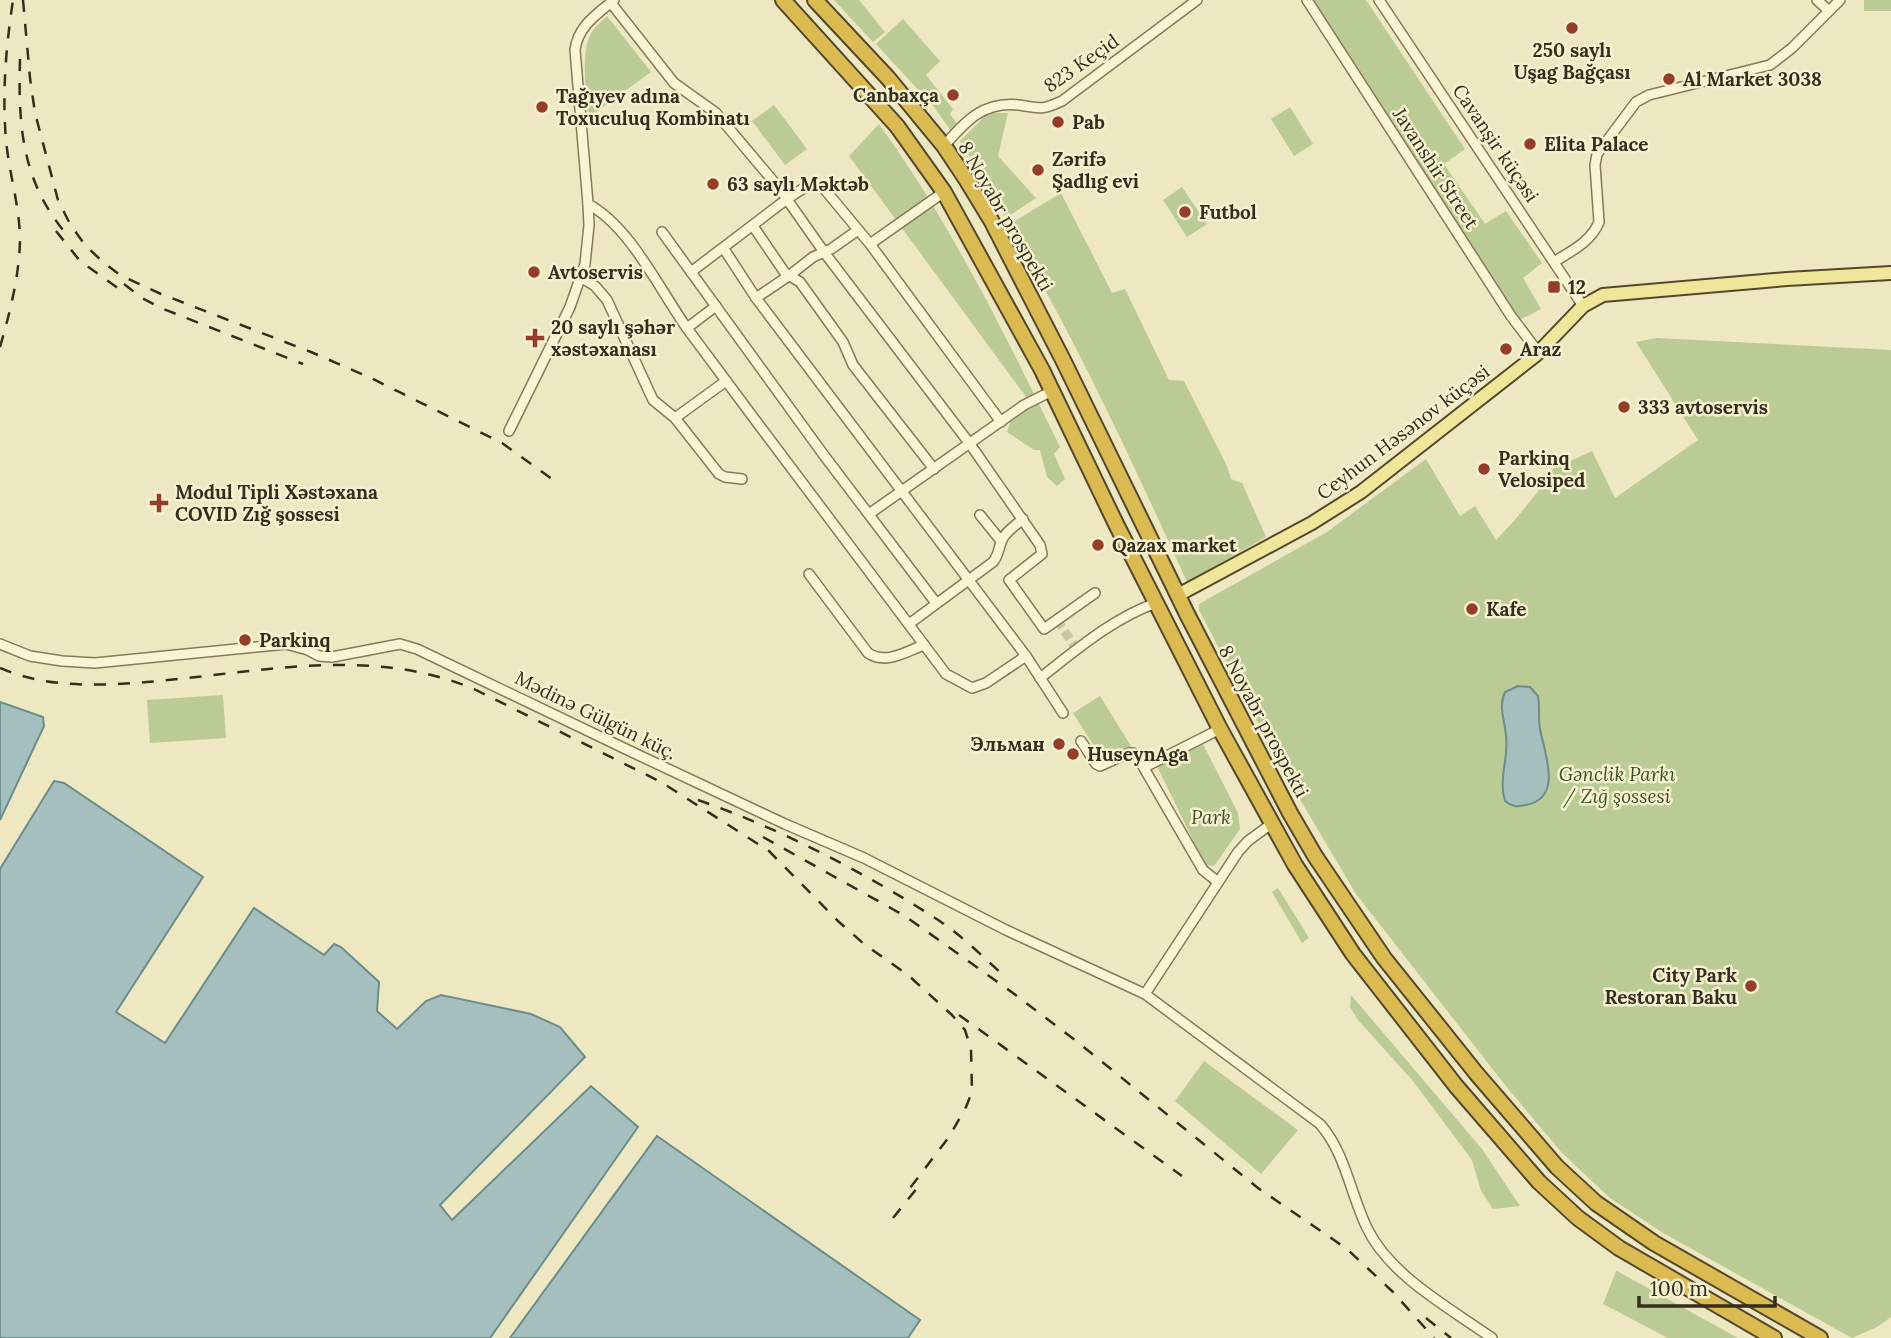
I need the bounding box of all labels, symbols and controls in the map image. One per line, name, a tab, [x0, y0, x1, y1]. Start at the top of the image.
marker: 250 saylı Uşag Bağçası	[1564, 20, 1580, 36]
street label: 823 Keçid	[1039, 29, 1123, 97]
place label: 250 saylı Uşag Bağçası	[1514, 38, 1630, 84]
place label: Al Market 3038	[1683, 67, 1822, 91]
marker: Al Market 3038	[1661, 71, 1677, 87]
street label: Cavanşir küçəsi	[1448, 79, 1544, 207]
place label: Canbaxça	[853, 83, 939, 107]
place label: Tağıyev adına Toxuculuq Kombinatı	[556, 84, 750, 130]
marker: Canbaxça	[945, 87, 961, 103]
marker: Tağıyev adına Toxuculuq Kombinatı	[534, 99, 550, 115]
street label: Javanshir Street	[1387, 102, 1484, 234]
place label: Pab	[1072, 110, 1105, 134]
marker: Pab	[1050, 114, 1066, 130]
place label: Elita Palace	[1544, 132, 1649, 156]
marker: Elita Palace	[1522, 136, 1538, 152]
street label: 8 Noyabr prospekti	[953, 137, 1059, 295]
place label: Zərifə Şadlıg evi	[1052, 147, 1139, 193]
marker: Zərifə Şadlıg evi	[1030, 162, 1046, 178]
place label: 63 saylı Məktəb	[727, 172, 869, 196]
marker: 63 saylı Məktəb	[705, 176, 721, 192]
place label: Futbol	[1199, 200, 1257, 224]
marker: Futbol	[1177, 204, 1193, 220]
place label: Avtoservis	[548, 260, 643, 284]
marker: Avtoservis	[526, 264, 542, 280]
place label: 12	[1568, 275, 1586, 299]
marker: 12	[1546, 279, 1562, 295]
place label: 20 saylı şəhər xəstəxanası	[551, 315, 675, 361]
marker: 20 saylı şəhər xəstəxanası	[525, 328, 545, 348]
place label: Araz	[1520, 337, 1562, 361]
marker: Araz	[1498, 341, 1514, 357]
street label: Ceyhun Həsənov küçəsi	[1312, 359, 1494, 505]
place label: 333 avtoservis	[1638, 395, 1768, 419]
marker: 333 avtoservis	[1616, 399, 1632, 415]
place label: Parkinq Velosiped	[1498, 446, 1585, 492]
marker: Parkinq Velosiped	[1476, 461, 1492, 477]
place label: Modul Tipli Xəstəxana COVID Zığ şossesi	[175, 480, 378, 526]
marker: Modul Tipli Xəstəxana COVID Zığ şossesi	[149, 493, 169, 513]
place label: Qazax market	[1112, 533, 1238, 557]
marker: Qazax market	[1090, 537, 1106, 553]
place label: Kafe	[1486, 597, 1527, 621]
marker: Kafe	[1464, 601, 1480, 617]
place label: Parkinq	[259, 628, 330, 652]
marker: Parkinq	[237, 632, 253, 648]
street label: 8 Noyabr prospekti	[1214, 641, 1314, 801]
street label: Mədinə Gülgün küç.	[511, 665, 681, 765]
place label: Эльман	[971, 732, 1045, 756]
marker: Эльман	[1051, 736, 1067, 752]
place label: HuseynAga	[1087, 742, 1189, 766]
marker: HuseynAga	[1065, 746, 1081, 762]
park label: Gənclik Parkı / Zığ şossesi	[1559, 762, 1675, 809]
park label: Park	[1191, 805, 1231, 829]
place label: City Park Restoran Baku	[1605, 963, 1737, 1009]
marker: City Park Restoran Baku	[1743, 978, 1759, 994]
scale bar	[1639, 1264, 1776, 1308]
text: 100 m	[1650, 1275, 1708, 1302]

